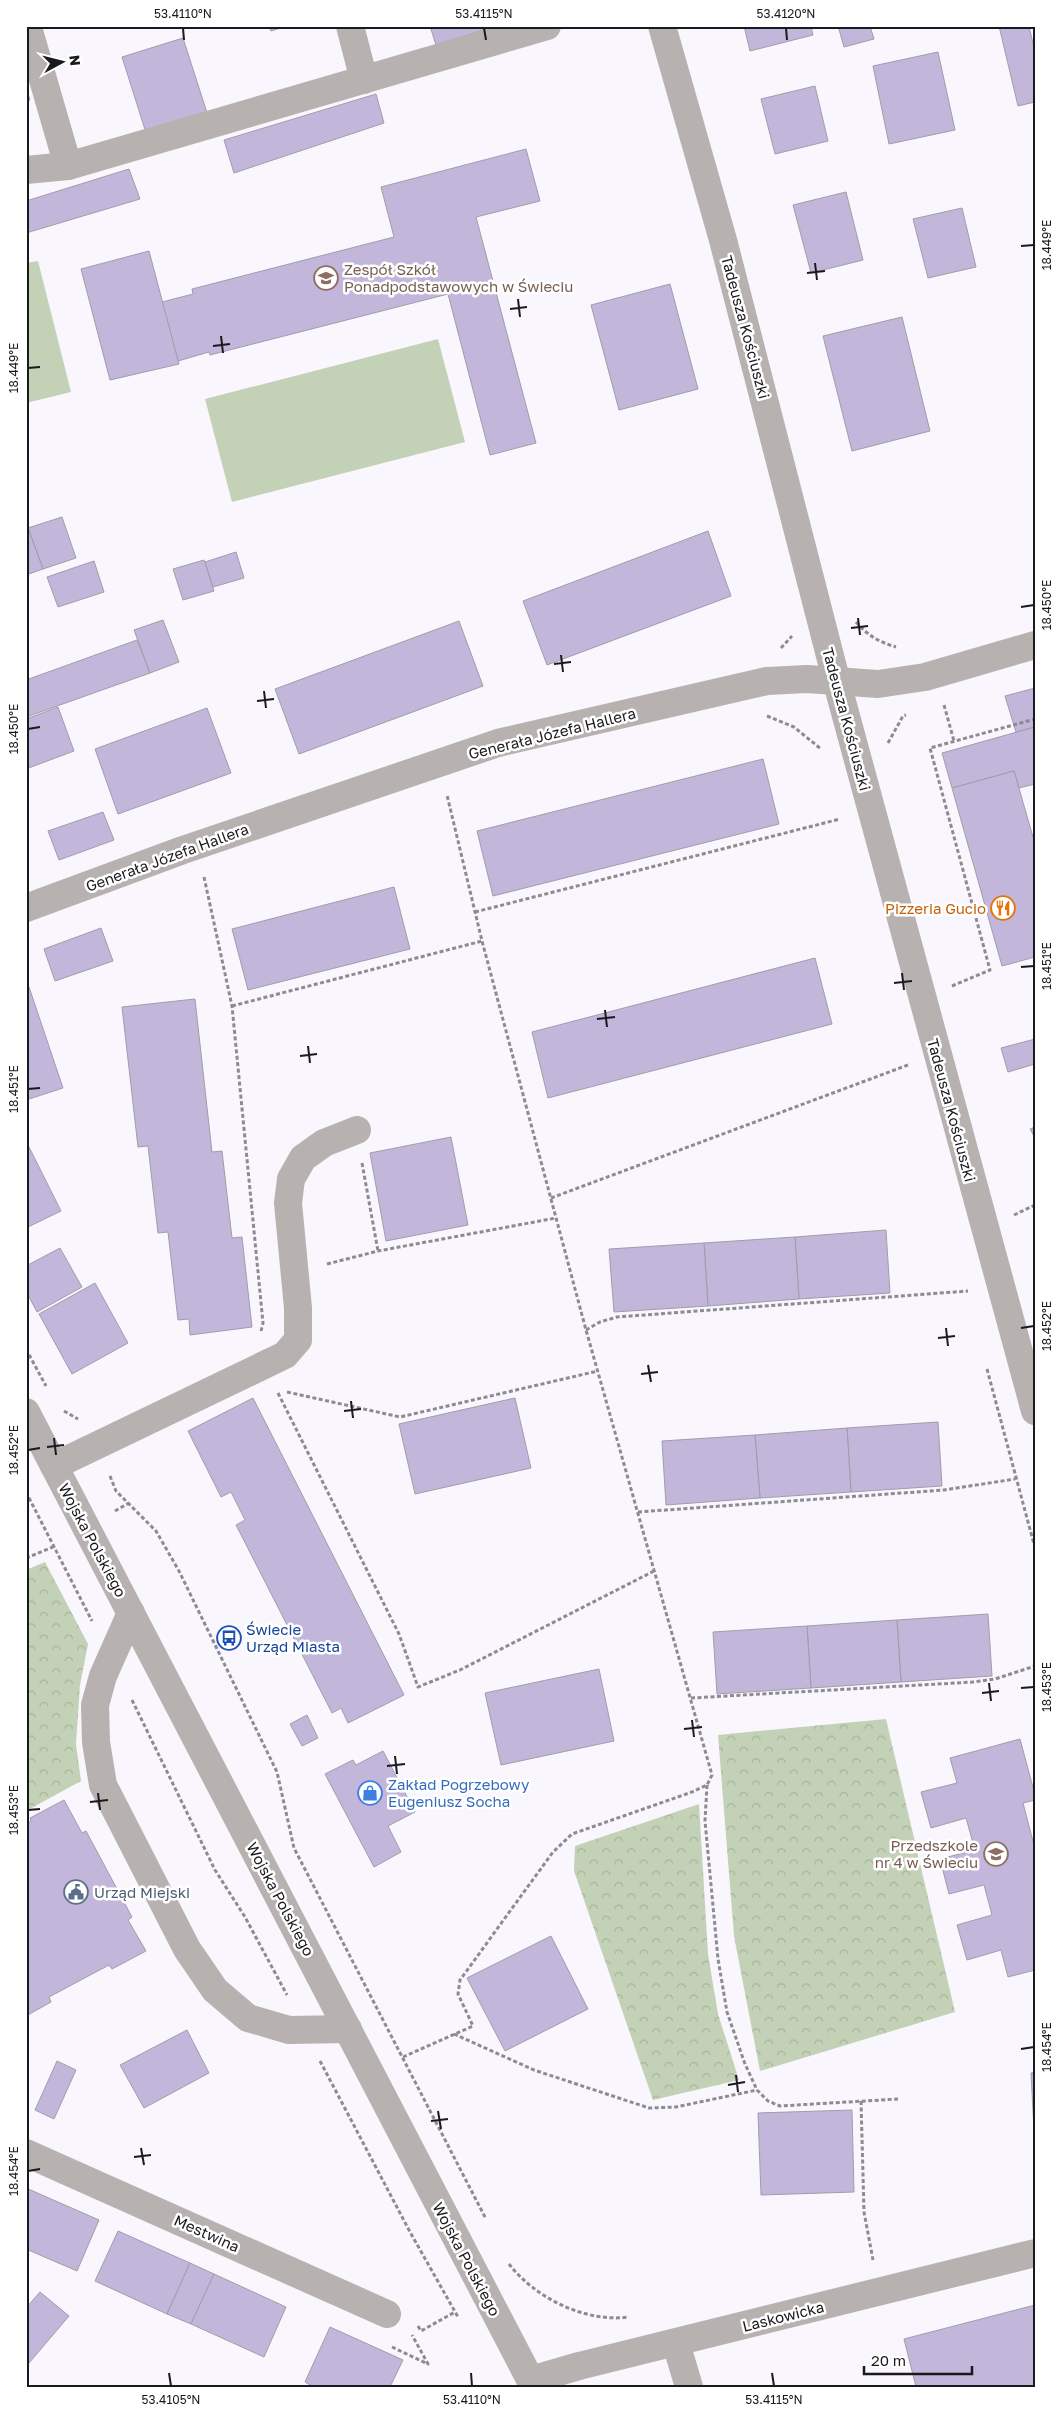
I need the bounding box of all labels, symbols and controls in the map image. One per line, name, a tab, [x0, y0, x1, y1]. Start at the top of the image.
text: 53.4110°N	[154, 6, 212, 21]
text: 53.4115°N	[455, 6, 513, 21]
text: 53.4120°N	[757, 6, 815, 21]
north arrow	[38, 38, 88, 88]
text: N	[66, 54, 84, 67]
text: 18.449°E	[1039, 220, 1054, 270]
street label: Tadeusza Kościuszki	[718, 253, 774, 401]
place label: Zespół Szkół Ponadpodstawowych w Świeciu	[344, 260, 573, 295]
school or university icon: Zespół Szkół Ponadpodstawowych w Świeciu	[313, 265, 339, 291]
text: 18.449°E	[6, 343, 21, 393]
text: 18.450°E	[1039, 580, 1054, 630]
street label: Tadeusza Kościuszki	[819, 645, 875, 793]
street label: Generała Józefa Hallera	[466, 703, 638, 763]
text: 18.450°E	[6, 704, 21, 754]
street label: Generała Józefa Hallera	[83, 819, 251, 895]
restaurant icon: Pizzeria Gucio	[990, 895, 1016, 921]
place label: Pizzeria Gucio	[885, 899, 986, 917]
text: 18.451°E	[1039, 942, 1054, 990]
street label: Tadeusza Kościuszki	[924, 1036, 980, 1184]
text: 18.451°E	[6, 1065, 21, 1113]
text: 18.452°E	[1039, 1301, 1054, 1351]
text: 18.452°E	[6, 1425, 21, 1475]
street label: Wojska Polskiego	[55, 1480, 131, 1600]
place label: Świecie Urząd Miasta	[246, 1620, 340, 1655]
bus stop icon: Świecie Urząd Miasta	[216, 1625, 242, 1651]
text: 18.453°E	[1039, 1662, 1054, 1712]
place label: Zakład Pogrzebowy Eugeniusz Socha	[388, 1775, 530, 1810]
shop icon: Zakład Pogrzebowy Eugeniusz Socha	[357, 1780, 383, 1806]
text: 18.453°E	[6, 1785, 21, 1835]
place label: Przedszkole nr 4 w Świeciu	[875, 1836, 978, 1871]
street label: Wojska Polskiego	[243, 1839, 319, 1959]
school or university icon: Przedszkole nr 4 w Świeciu	[983, 1841, 1009, 1867]
public building icon: Urząd Miejski	[63, 1879, 89, 1905]
place label: Urząd Miejski	[94, 1883, 190, 1901]
text: 18.454°E	[1039, 2022, 1054, 2072]
text: 18.454°E	[6, 2146, 21, 2196]
street label: Wojska Polskiego	[429, 2199, 505, 2319]
street label: Mestwina	[172, 2211, 242, 2255]
street label: Laskowicka	[740, 2297, 826, 2335]
scale bar	[864, 2343, 971, 2375]
text: 20 m	[871, 2351, 906, 2369]
text: 53.4105°N	[142, 2392, 200, 2407]
text: 53.4110°N	[443, 2392, 501, 2407]
text: 53.4115°N	[745, 2392, 803, 2407]

